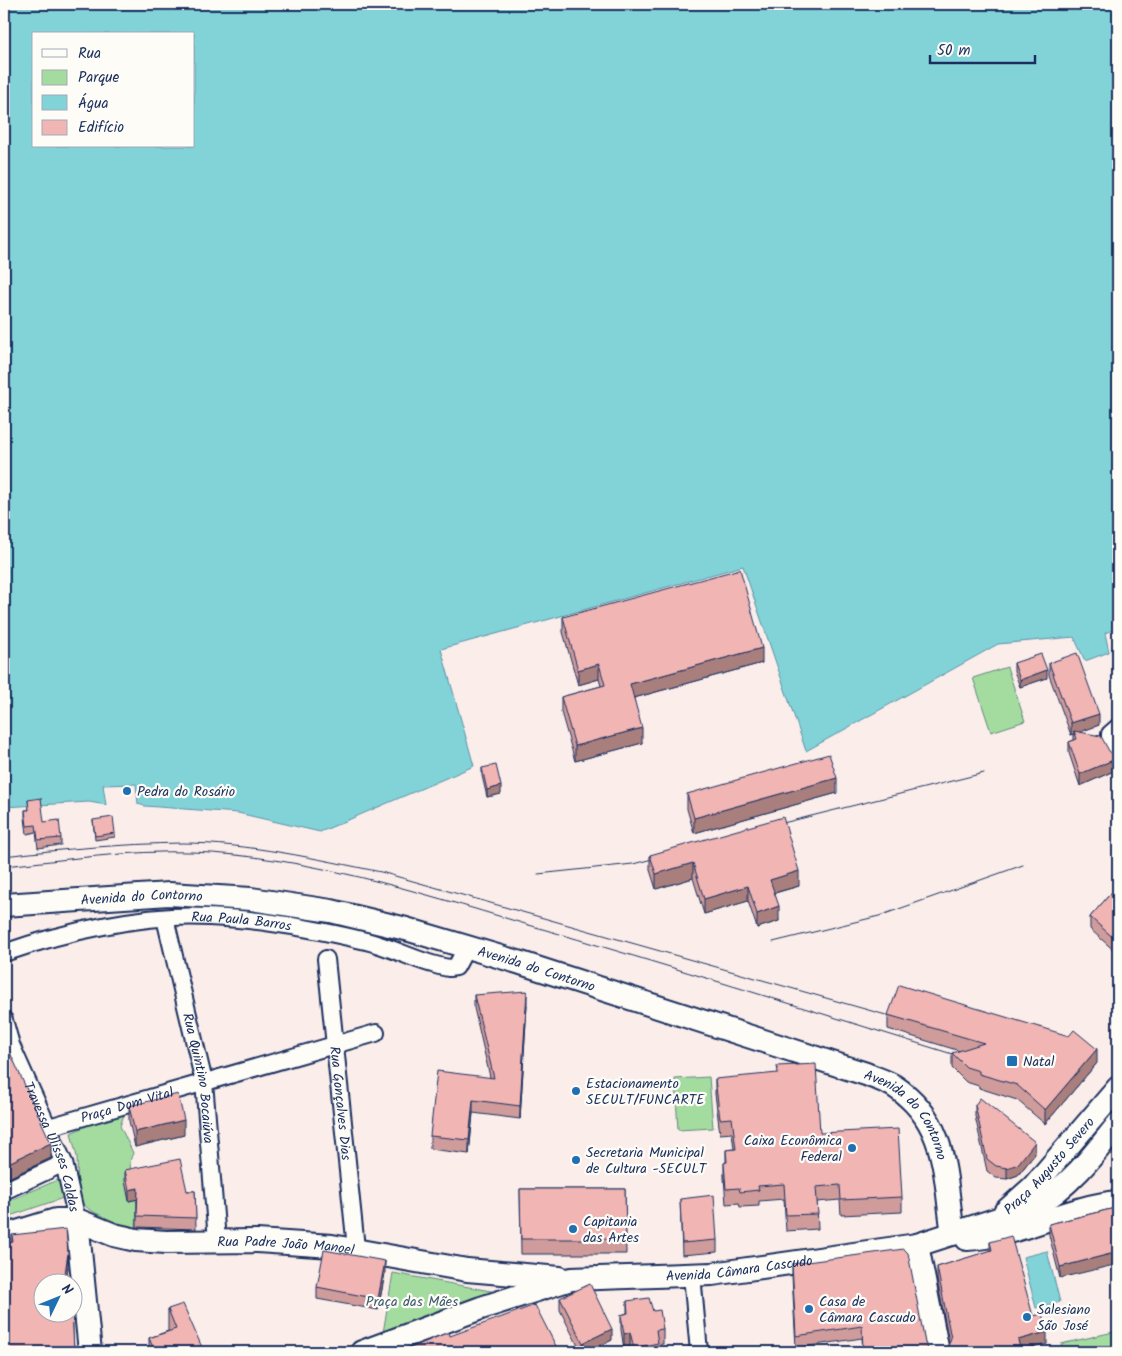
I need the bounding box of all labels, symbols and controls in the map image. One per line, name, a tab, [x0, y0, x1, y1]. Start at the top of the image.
legend	[32, 32, 195, 148]
scale bar	[930, 32, 1034, 64]
text: 50 m	[937, 39, 971, 63]
text: Rua	[78, 42, 101, 66]
text: Parque	[78, 66, 119, 90]
text: Água	[78, 92, 109, 116]
text: Edifício	[78, 116, 124, 140]
place label: Pedra do Rosário	[137, 781, 235, 803]
marker: Pedra do Rosário	[121, 785, 133, 797]
street label: Avenida do Contorno	[80, 884, 203, 912]
street label: Rua Paula Barros	[191, 906, 293, 938]
street label: Avenida do Contorno	[475, 941, 598, 998]
street label: Rua Quintino Bocaiúva	[176, 1011, 219, 1144]
street label: Rua Gonçalves Dias	[323, 1045, 357, 1161]
place label: Natal	[1023, 1051, 1055, 1073]
marker: Natal	[1005, 1054, 1019, 1068]
street label: Avenida do Contorno	[860, 1064, 952, 1162]
place label: Estacionamento SECULT/FUNCARTE	[586, 1073, 705, 1111]
street label: Travessa Ulisses Caldas	[17, 1078, 85, 1214]
street label: Praça Dom Vital	[78, 1082, 177, 1129]
marker: Estacionamento SECULT/FUNCARTE	[570, 1085, 582, 1097]
street label: Praça Augusto Severo	[999, 1113, 1100, 1220]
place label: Caixa Econômica Federal	[744, 1130, 843, 1168]
place label: Secretaria Municipal de Cultura -SECULT	[586, 1142, 708, 1180]
marker: Caixa Econômica Federal	[846, 1142, 858, 1154]
marker: Secretaria Municipal de Cultura -SECULT	[570, 1154, 582, 1166]
place label: Capitania das Artes	[583, 1211, 639, 1249]
marker: Capitania das Artes	[567, 1223, 579, 1235]
street label: Rua Padre João Manoel	[217, 1231, 357, 1262]
street label: Avenida Câmara Cascudo	[665, 1250, 814, 1288]
north arrow	[32, 1274, 82, 1324]
text: N	[56, 1279, 78, 1301]
park label: Praça das Mães	[366, 1291, 458, 1313]
place label: Casa de Câmara Cascudo	[819, 1291, 916, 1329]
place label: Salesiano São José	[1037, 1299, 1090, 1337]
marker: Casa de Câmara Cascudo	[803, 1303, 815, 1315]
marker: Salesiano São José	[1021, 1311, 1033, 1323]

